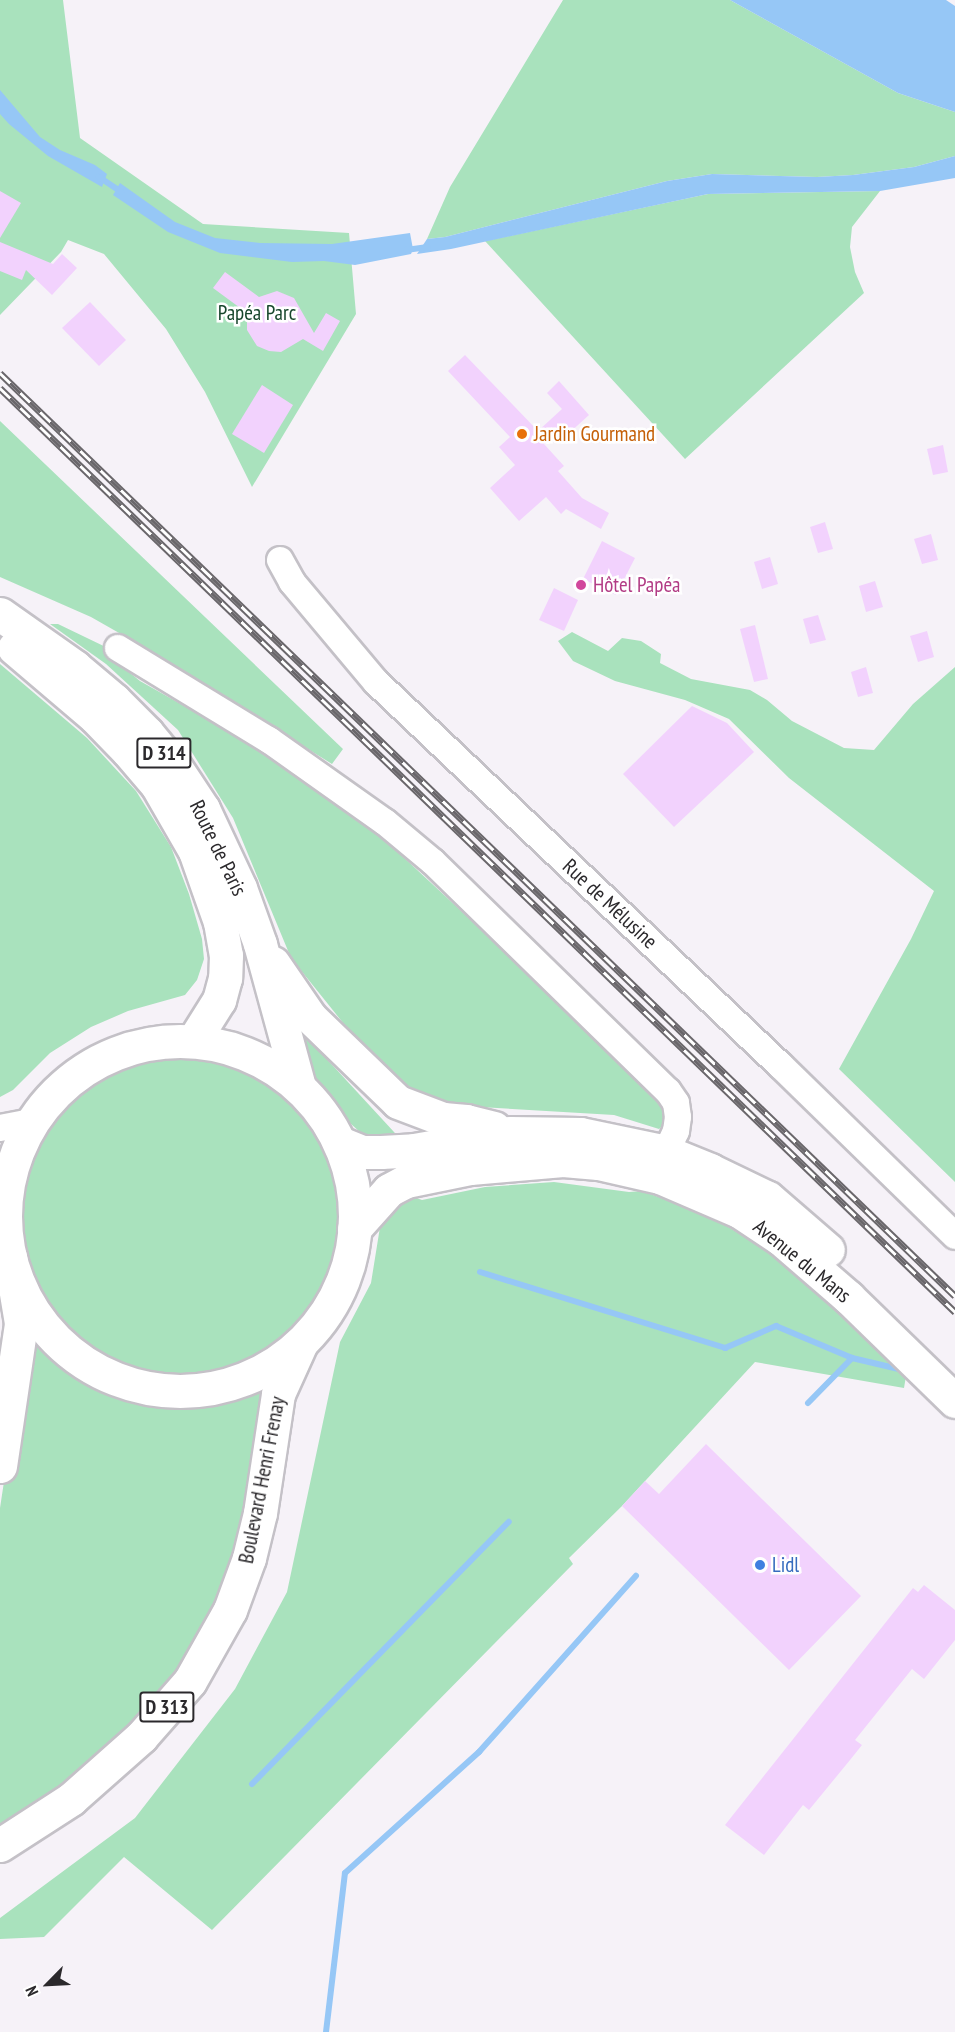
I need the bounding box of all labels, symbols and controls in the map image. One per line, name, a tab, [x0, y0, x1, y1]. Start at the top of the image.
park label: Papéa Parc	[218, 300, 296, 326]
place label: Jardin Gourmand	[534, 421, 655, 447]
marker: Jardin Gourmand	[515, 427, 529, 441]
place label: Hôtel Papéa	[593, 572, 680, 598]
marker: Hôtel Papéa	[574, 578, 588, 592]
road number: D 314	[136, 736, 192, 770]
street label: Route de Paris	[184, 796, 252, 900]
street label: Rue de Mélusine	[557, 854, 663, 954]
street label: Avenue du Mans	[748, 1214, 856, 1308]
street label: Boulevard Henri Frenay	[233, 1394, 291, 1566]
place label: Lidl	[772, 1552, 799, 1578]
marker: Lidl	[753, 1558, 767, 1572]
road number: D 313	[138, 1690, 195, 1724]
north arrow	[18, 1954, 78, 2014]
text: N	[21, 1983, 42, 1999]

